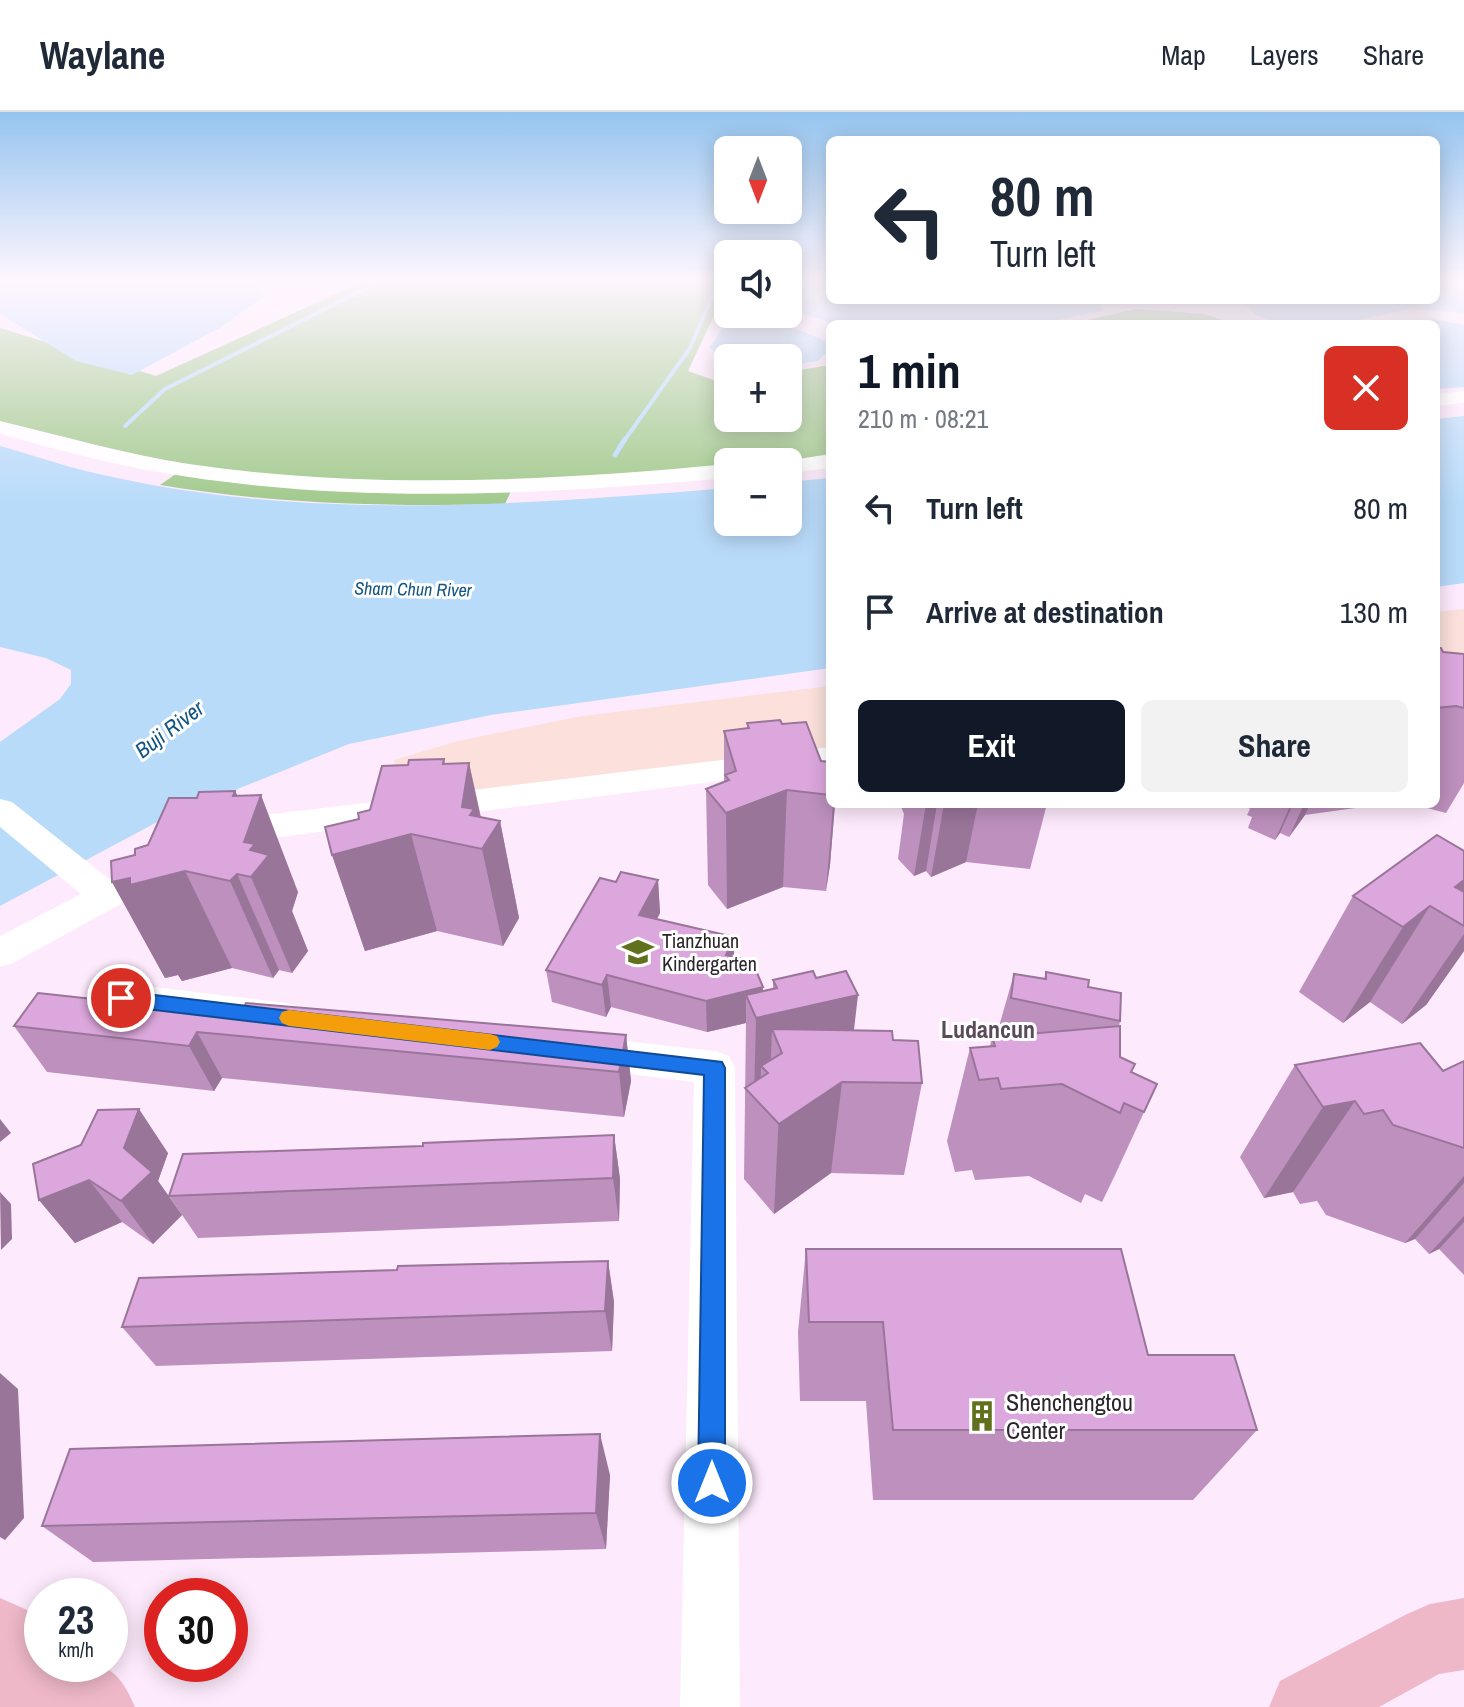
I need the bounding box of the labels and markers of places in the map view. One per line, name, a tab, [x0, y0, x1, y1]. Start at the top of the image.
place label: Tianzhuan Kindergarten	[662, 927, 757, 977]
school or university icon: Tianzhuan Kindergarten	[621, 935, 655, 969]
pin	[87, 964, 155, 1032]
place label: Shenchengtou Center	[1006, 1386, 1133, 1446]
building icon: Shenchengtou Center	[965, 1399, 999, 1433]

